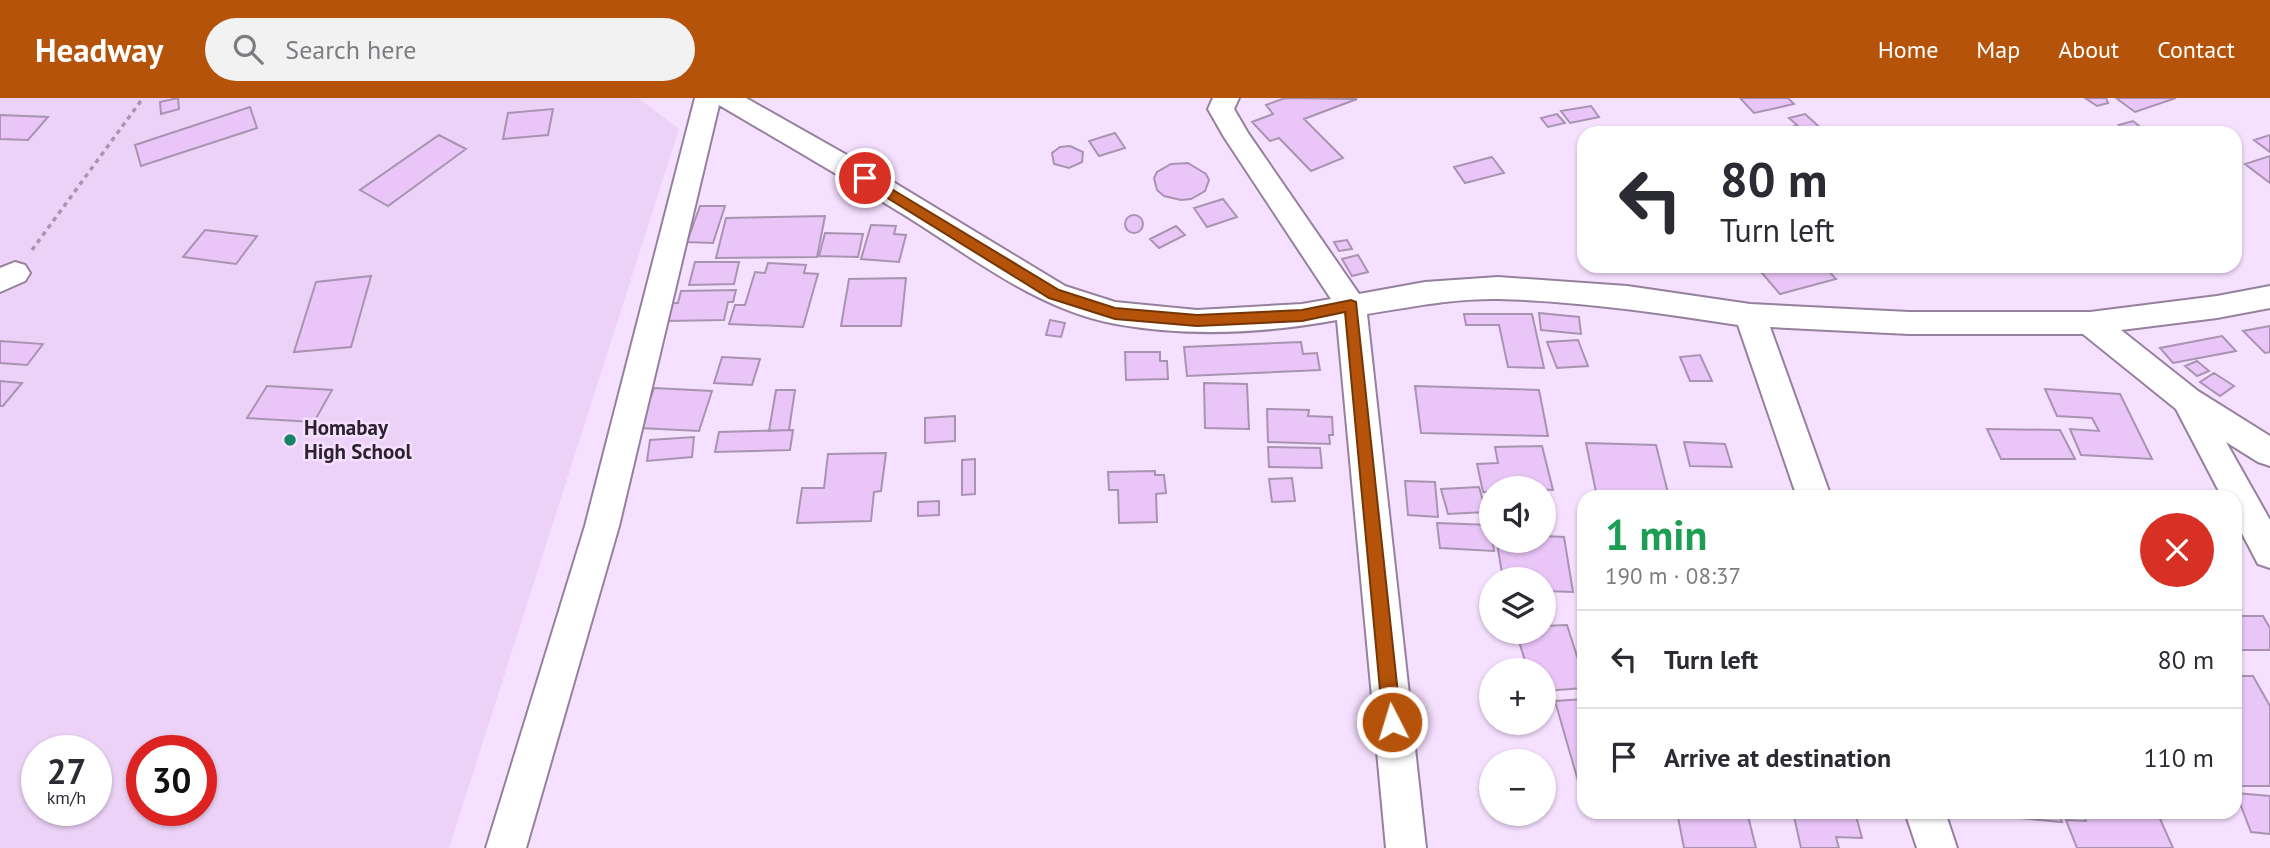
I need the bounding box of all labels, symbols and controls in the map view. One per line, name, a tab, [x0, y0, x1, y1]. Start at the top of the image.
search box	[205, 18, 695, 81]
text: Headway	[35, 28, 163, 71]
icon: search	[229, 30, 267, 68]
text: Search here	[285, 33, 416, 66]
text: Home	[1878, 34, 1938, 65]
text: Map	[1976, 34, 2020, 65]
text: About	[2058, 34, 2119, 65]
text: Contact	[2157, 34, 2235, 65]
text: 80 m	[1720, 147, 1827, 211]
pin	[835, 148, 895, 208]
icon: left	[1605, 154, 1696, 245]
icon: arrive	[846, 159, 884, 197]
text: Turn left	[1720, 209, 1835, 251]
place label: Homabay High School	[304, 414, 413, 465]
marker: Homabay High School	[282, 432, 298, 448]
map controls	[1479, 476, 1556, 826]
button: sound	[1479, 476, 1556, 553]
text: 1 min	[1605, 507, 1707, 562]
button: close	[2140, 513, 2214, 587]
text: 190 m · 08:37	[1605, 561, 1741, 590]
button: layers	[1479, 567, 1556, 644]
icon: left	[1605, 640, 1643, 678]
text: Turn left	[1664, 643, 1758, 676]
text: 80 m	[2158, 643, 2214, 676]
button: +	[1479, 658, 1556, 735]
position arrow	[1355, 685, 1429, 759]
speed limit sign: 30	[126, 735, 217, 826]
icon: arrive	[1605, 738, 1643, 776]
text: Arrive at destination	[1664, 741, 1891, 774]
text: 110 m	[2143, 741, 2214, 774]
text: 27	[47, 748, 86, 794]
button: −	[1479, 749, 1556, 826]
text: km/h	[47, 786, 86, 809]

